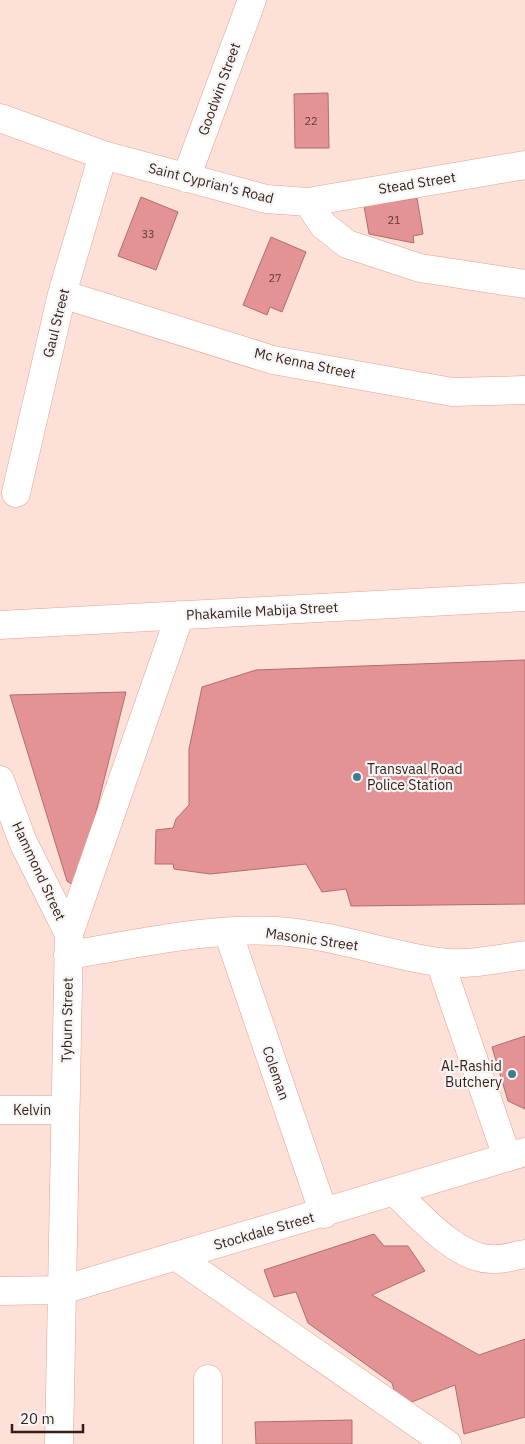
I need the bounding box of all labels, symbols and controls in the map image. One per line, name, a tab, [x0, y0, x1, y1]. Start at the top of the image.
street label: Goodwin Street	[194, 40, 244, 138]
house number: 22	[304, 114, 318, 128]
street label: Saint Cyprian's Road	[146, 159, 276, 207]
street label: Stead Street	[377, 168, 457, 198]
house number: 21	[387, 213, 401, 227]
house number: 33	[141, 227, 155, 241]
house number: 27	[268, 271, 282, 285]
street label: Gaul Street	[39, 286, 73, 359]
street label: Mc Kenna Street	[253, 343, 357, 383]
street label: Phakamile Mabija Street	[185, 598, 339, 624]
place label: Transvaal Road Police Station	[367, 760, 463, 794]
marker: Transvaal Road Police Station	[351, 771, 363, 783]
street label: Hammond Street	[8, 819, 70, 924]
street label: Masonic Street	[264, 924, 360, 954]
street label: Tyburn Street	[57, 977, 77, 1063]
street label: Coleman	[258, 1044, 294, 1102]
place label: Al-Rashid Butchery	[441, 1057, 502, 1091]
marker: Al-Rashid Butchery	[506, 1068, 518, 1080]
street label: Kelvin	[13, 1101, 51, 1119]
street label: Stockdale Street	[212, 1208, 316, 1254]
scale bar	[12, 1402, 84, 1434]
text: 20 m	[20, 1409, 55, 1428]

